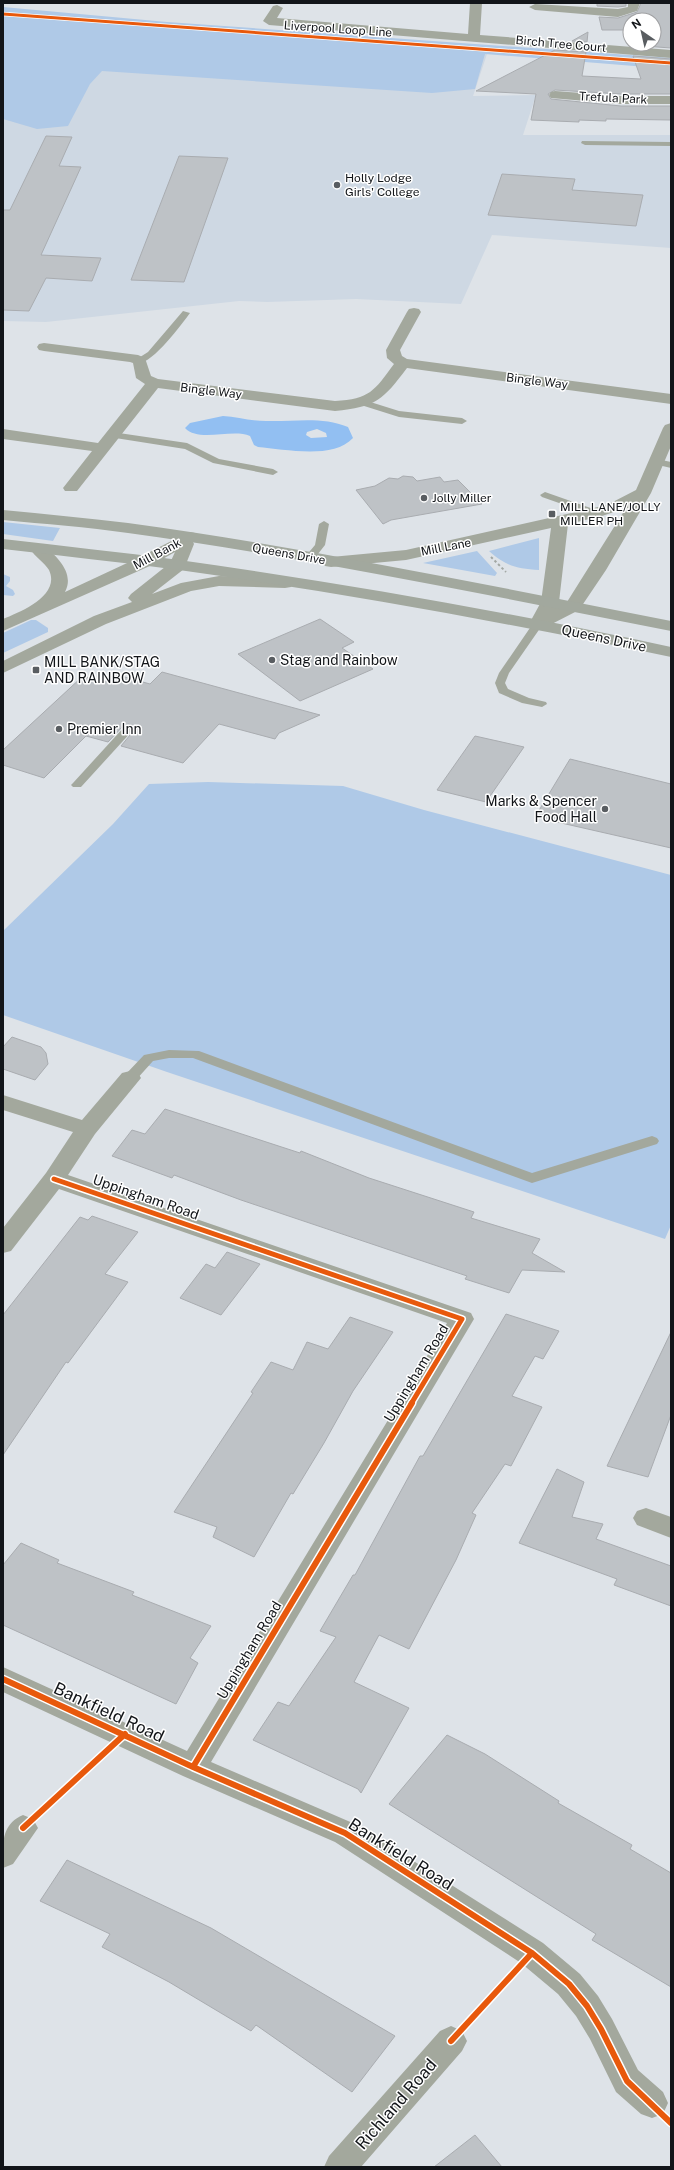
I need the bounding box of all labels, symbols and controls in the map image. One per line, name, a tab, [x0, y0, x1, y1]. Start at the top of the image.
north arrow	[622, 12, 662, 52]
text: N	[629, 16, 643, 31]
street label: Liverpool Loop Line	[283, 18, 393, 40]
street label: Birch Tree Court	[515, 33, 607, 55]
street label: Trefula Park	[578, 89, 648, 107]
place label: Holly Lodge Girls' College	[345, 171, 420, 199]
marker: Holly Lodge Girls' College	[332, 180, 342, 190]
street label: Bingle Way	[505, 370, 569, 392]
street label: Bingle Way	[179, 380, 243, 402]
place label: Jolly Miller	[432, 491, 492, 505]
marker: Jolly Miller	[419, 493, 429, 503]
place label: MILL LANE/JOLLY MILLER PH	[560, 500, 661, 528]
marker: MILL LANE/JOLLY MILLER PH	[547, 509, 557, 519]
street label: Mill Bank	[131, 535, 183, 572]
street label: Mill Lane	[420, 535, 472, 559]
street label: Queens Drive	[251, 541, 327, 567]
street label: Queens Drive	[560, 621, 648, 655]
place label: Stag and Rainbow	[280, 652, 398, 668]
place label: MILL BANK/STAG AND RAINBOW	[44, 654, 160, 686]
marker: Stag and Rainbow	[267, 655, 277, 665]
marker: MILL BANK/STAG AND RAINBOW	[31, 665, 41, 675]
place label: Premier Inn	[67, 721, 142, 737]
marker: Premier Inn	[54, 724, 64, 734]
place label: Marks & Spencer Food Hall	[485, 793, 597, 825]
marker: Marks & Spencer Food Hall	[600, 804, 610, 814]
street label: Uppingham Road	[91, 1171, 201, 1223]
street label: Uppingham Road	[380, 1321, 452, 1425]
street label: Uppingham Road	[213, 1598, 285, 1702]
street label: Bankfield Road	[51, 1678, 167, 1746]
street label: Bankfield Road	[345, 1814, 457, 1894]
street label: Richland Road	[351, 2055, 441, 2153]

